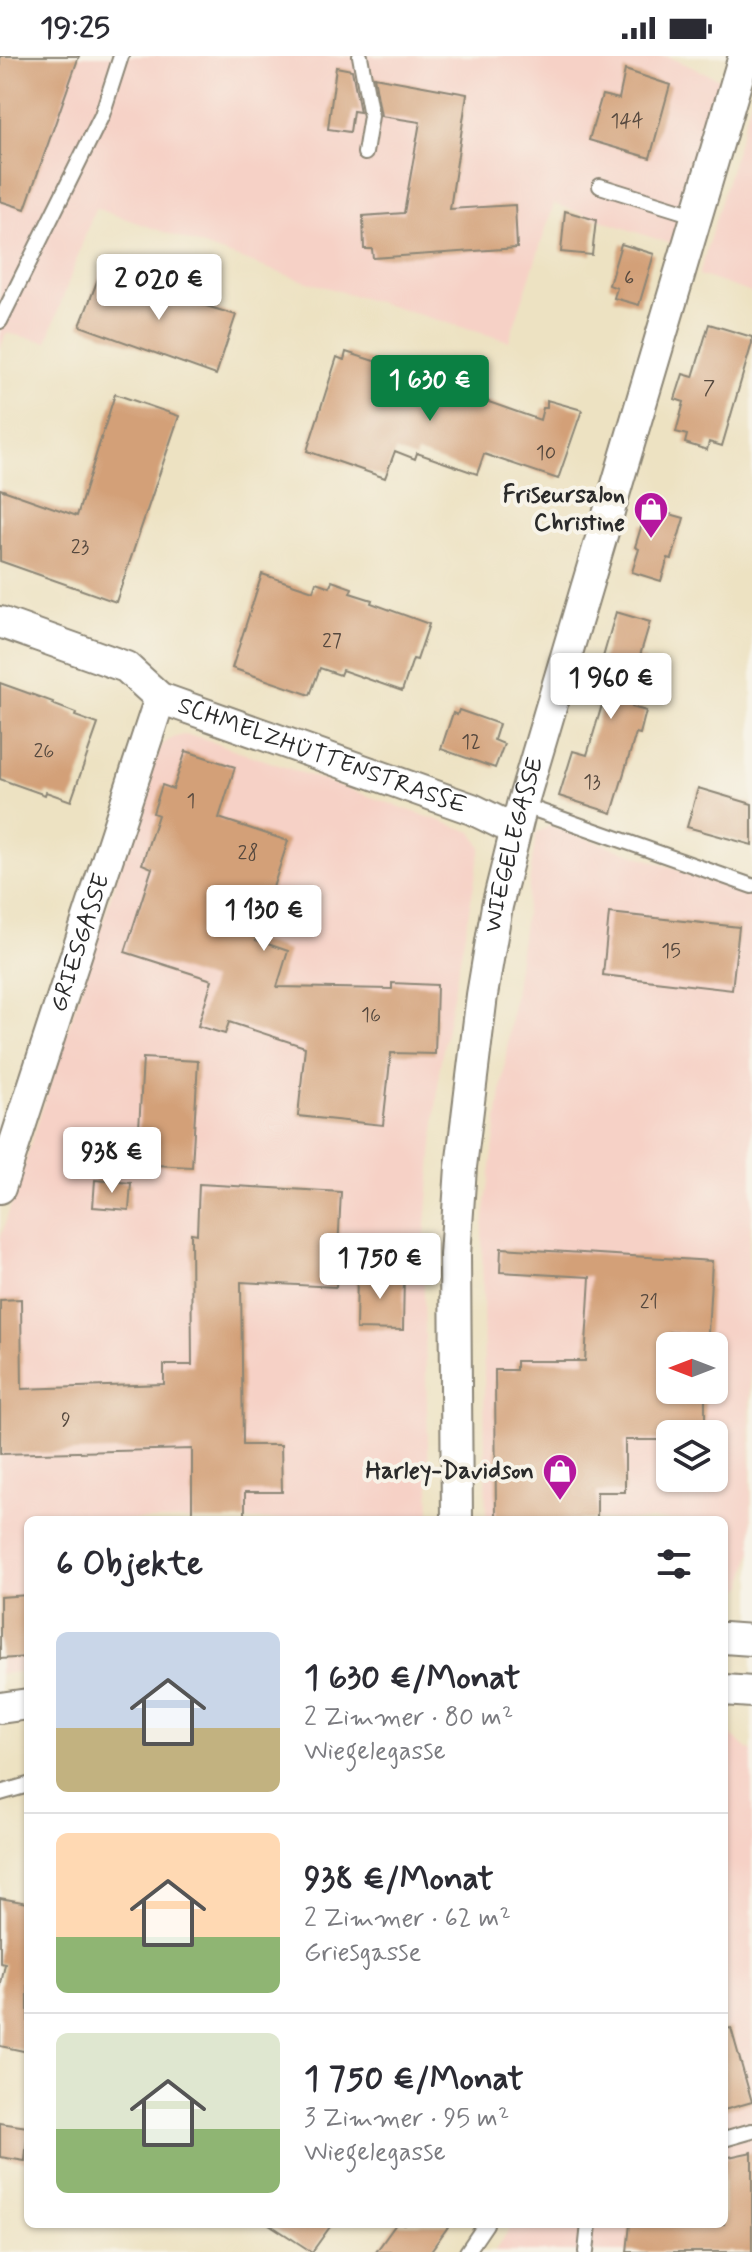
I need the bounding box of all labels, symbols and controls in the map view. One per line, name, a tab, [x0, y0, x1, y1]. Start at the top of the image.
text: 19:25	[40, 9, 110, 48]
house number: 144	[611, 108, 644, 135]
pin: 2 020 €	[85, 254, 233, 322]
text: 2 020 €	[115, 263, 203, 297]
house number: 6	[624, 265, 634, 292]
pin: 1 630 €	[356, 355, 504, 423]
text: 1 630 €	[389, 364, 471, 398]
house number: 7	[703, 375, 715, 402]
house number: 10	[536, 440, 556, 467]
place label: Friseursalon Christine	[503, 480, 625, 539]
shop icon: Friseursalon Christine	[632, 490, 670, 540]
house number: 23	[71, 534, 89, 561]
house number: 27	[322, 628, 342, 655]
pin: 1 960 €	[537, 653, 685, 721]
text: 1 960 €	[568, 662, 654, 696]
street label: SCHMELZHÜTTENSTRASSE	[174, 690, 471, 821]
house number: 12	[461, 729, 481, 756]
house number: 26	[34, 738, 54, 765]
street label: WIEGELEGASSE	[477, 753, 551, 935]
house number: 13	[583, 769, 601, 796]
house number: 1	[187, 788, 195, 815]
house number: 28	[238, 840, 258, 867]
street label: GRIESGASSE	[43, 870, 117, 1016]
pin: 1 130 €	[190, 885, 338, 953]
text: 1 130 €	[224, 894, 304, 928]
house number: 15	[661, 938, 681, 965]
house number: 16	[361, 1002, 381, 1029]
pin: 938 €	[56, 1127, 168, 1195]
text: 938 €	[81, 1136, 143, 1170]
pin: 1 750 €	[306, 1233, 454, 1301]
text: 1 750 €	[338, 1242, 422, 1276]
house number: 21	[640, 1289, 658, 1316]
north arrow	[656, 1332, 728, 1404]
map controls	[656, 1332, 728, 1492]
house number: 9	[61, 1407, 71, 1434]
button: layers	[656, 1420, 728, 1492]
shop icon: Harley-Davidson	[541, 1452, 579, 1502]
place label: Harley-Davidson	[366, 1456, 534, 1487]
text: 6 Objekte	[56, 1542, 203, 1587]
icon: filters	[652, 1542, 696, 1586]
text: 1 630 €/Monat	[304, 1656, 520, 1701]
icon: home	[120, 1664, 216, 1760]
text: 2 Zimmer · 80 m²	[304, 1701, 513, 1735]
text: Wiegelegasse	[304, 1735, 446, 1769]
text: 938 €/Monat	[304, 1857, 494, 1902]
icon: home	[120, 1865, 216, 1961]
text: 2 Zimmer · 62 m²	[304, 1902, 511, 1936]
text: Griesgasse	[304, 1936, 421, 1970]
text: 1 750 €/Monat	[304, 2057, 524, 2102]
icon: home	[120, 2065, 216, 2161]
text: 3 Zimmer · 95 m²	[304, 2102, 509, 2136]
text: Wiegelegasse	[304, 2136, 446, 2170]

